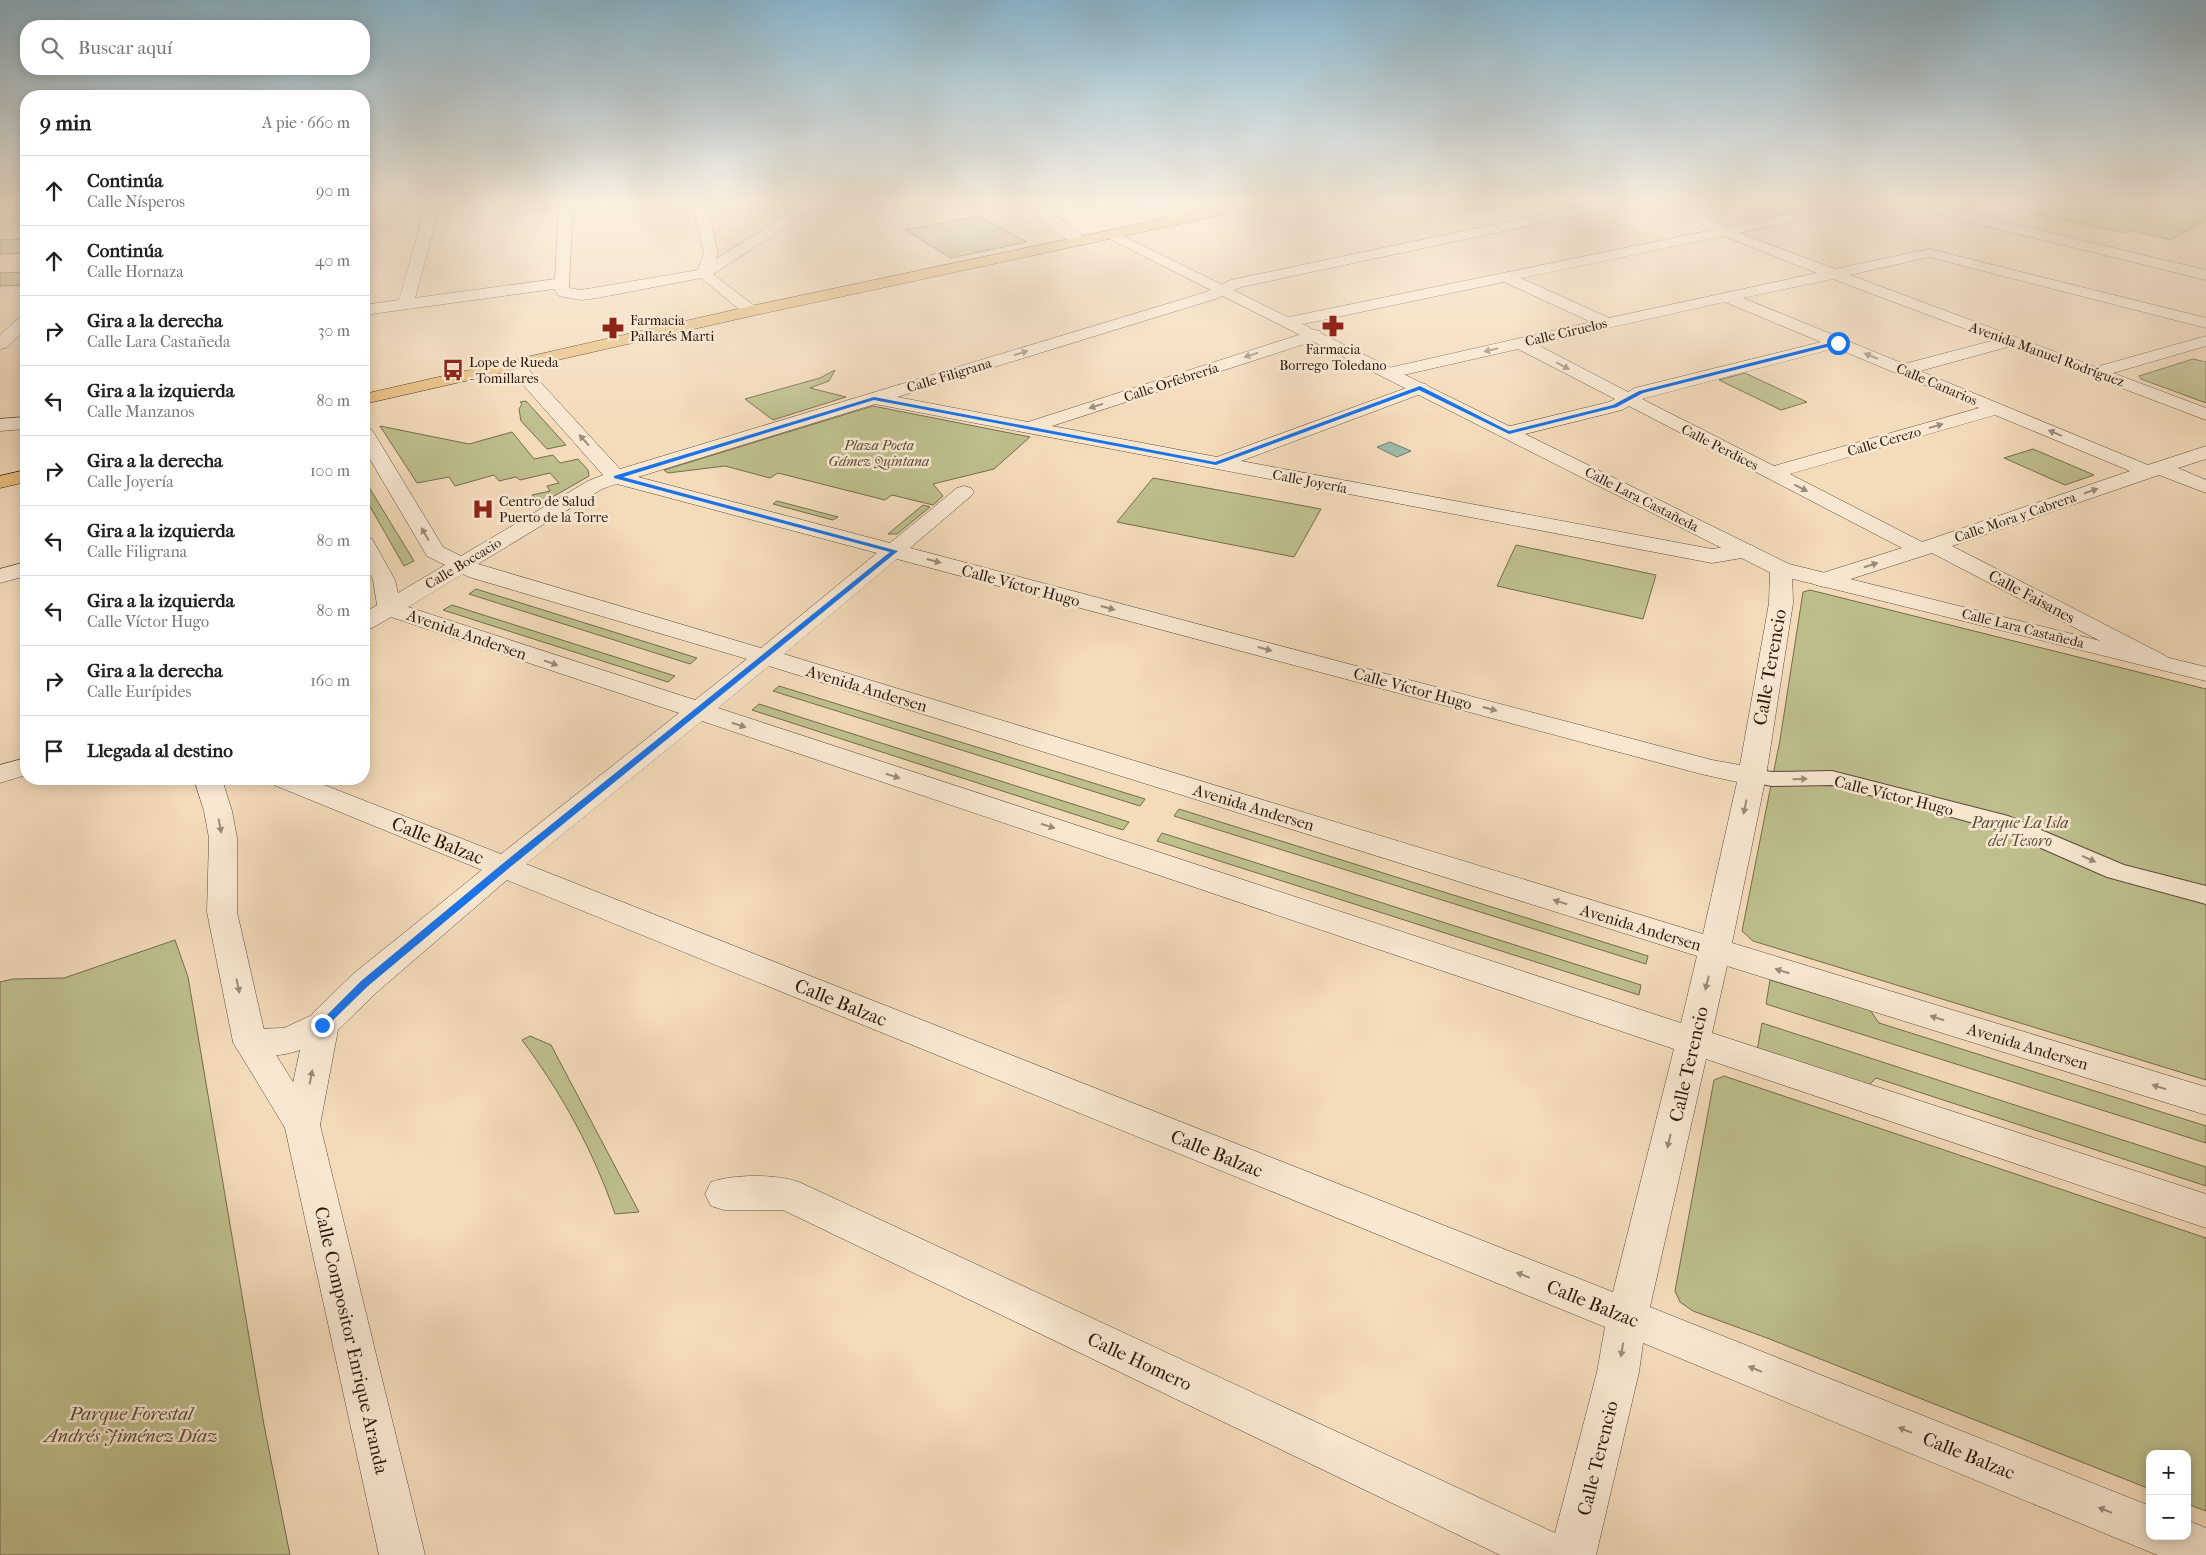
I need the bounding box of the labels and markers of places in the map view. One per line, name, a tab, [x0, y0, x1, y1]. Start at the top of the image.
place label: Farmacia Pallarés Marti	[630, 312, 714, 345]
pharmacy icon: Farmacia Borrego Toledano	[1320, 313, 1346, 339]
pharmacy icon: Farmacia Pallarés Marti	[600, 315, 626, 341]
place label: Farmacia Borrego Toledano	[1279, 341, 1387, 374]
place label: Lope de Rueda - Tomillares	[469, 354, 559, 387]
bus stop icon: Lope de Rueda - Tomillares	[440, 357, 466, 383]
place label: Centro de Salud Puerto de la Torre	[499, 493, 608, 526]
hospital icon: Centro de Salud Puerto de la Torre	[470, 496, 496, 522]

